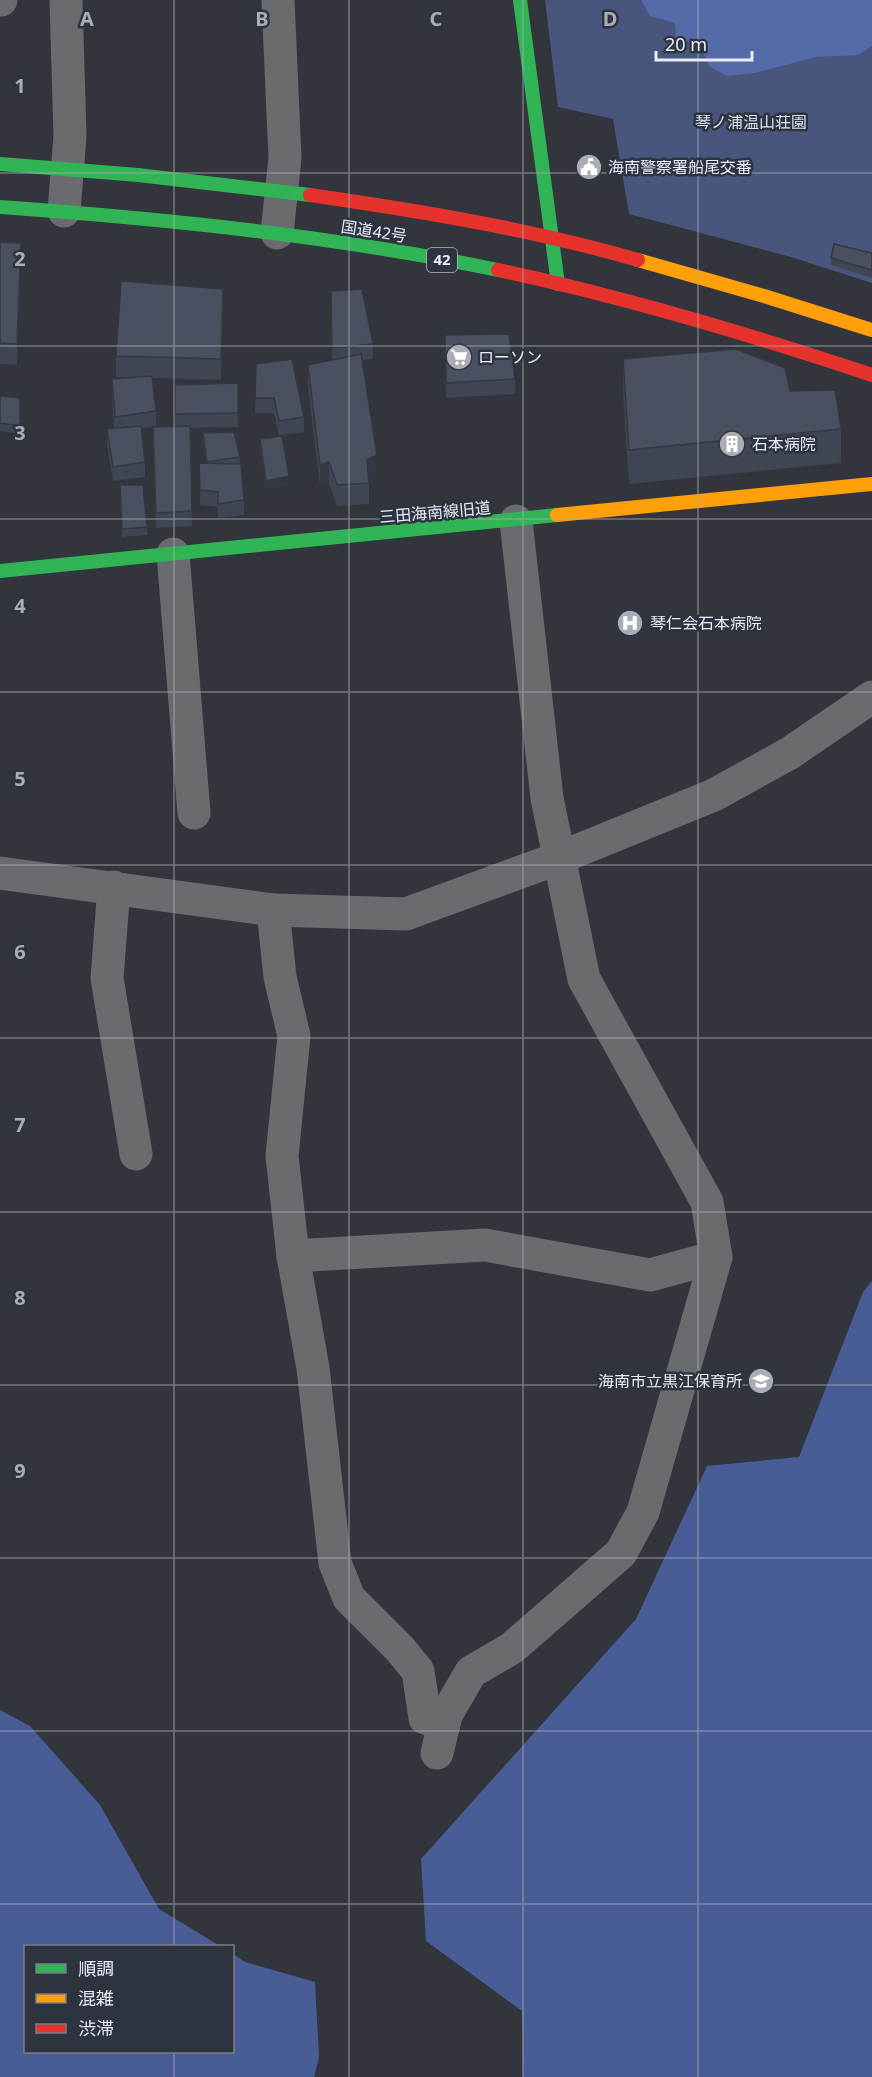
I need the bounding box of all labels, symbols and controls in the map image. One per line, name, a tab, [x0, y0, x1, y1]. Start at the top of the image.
text: A	[80, 5, 94, 32]
text: B	[255, 5, 269, 32]
text: C	[430, 5, 443, 32]
text: D	[603, 5, 617, 32]
scale bar	[656, 24, 752, 62]
text: 20 m	[665, 32, 707, 56]
text: 1	[14, 72, 26, 99]
park label: 琴ノ浦温山荘園	[695, 111, 807, 133]
public building icon: 海南警察署船尾交番	[574, 152, 604, 182]
place label: 海南警察署船尾交番	[608, 156, 752, 178]
street label: 国道42号	[340, 215, 408, 247]
text: 2	[14, 245, 26, 272]
road number: 42	[427, 248, 457, 272]
supermarket icon: ローソン	[444, 342, 474, 372]
place label: ローソン	[478, 346, 542, 368]
text: 3	[14, 419, 26, 446]
building icon: 石本病院	[717, 429, 747, 459]
place label: 石本病院	[752, 433, 816, 455]
street label: 三田海南線旧道	[378, 496, 492, 528]
text: 4	[14, 592, 26, 619]
hospital icon: 琴仁会石本病院	[615, 608, 645, 638]
place label: 琴仁会石本病院	[650, 612, 762, 634]
text: 5	[14, 765, 26, 792]
text: 6	[14, 938, 26, 965]
text: 7	[14, 1111, 26, 1138]
text: 8	[14, 1284, 26, 1311]
school or university icon: 海南市立黒江保育所	[746, 1366, 776, 1396]
place label: 海南市立黒江保育所	[598, 1370, 742, 1392]
text: 9	[14, 1457, 26, 1484]
legend	[24, 1945, 234, 2053]
text: 順調	[78, 1956, 114, 1980]
text: 混雑	[78, 1986, 114, 2010]
text: 渋滞	[78, 2016, 114, 2040]

